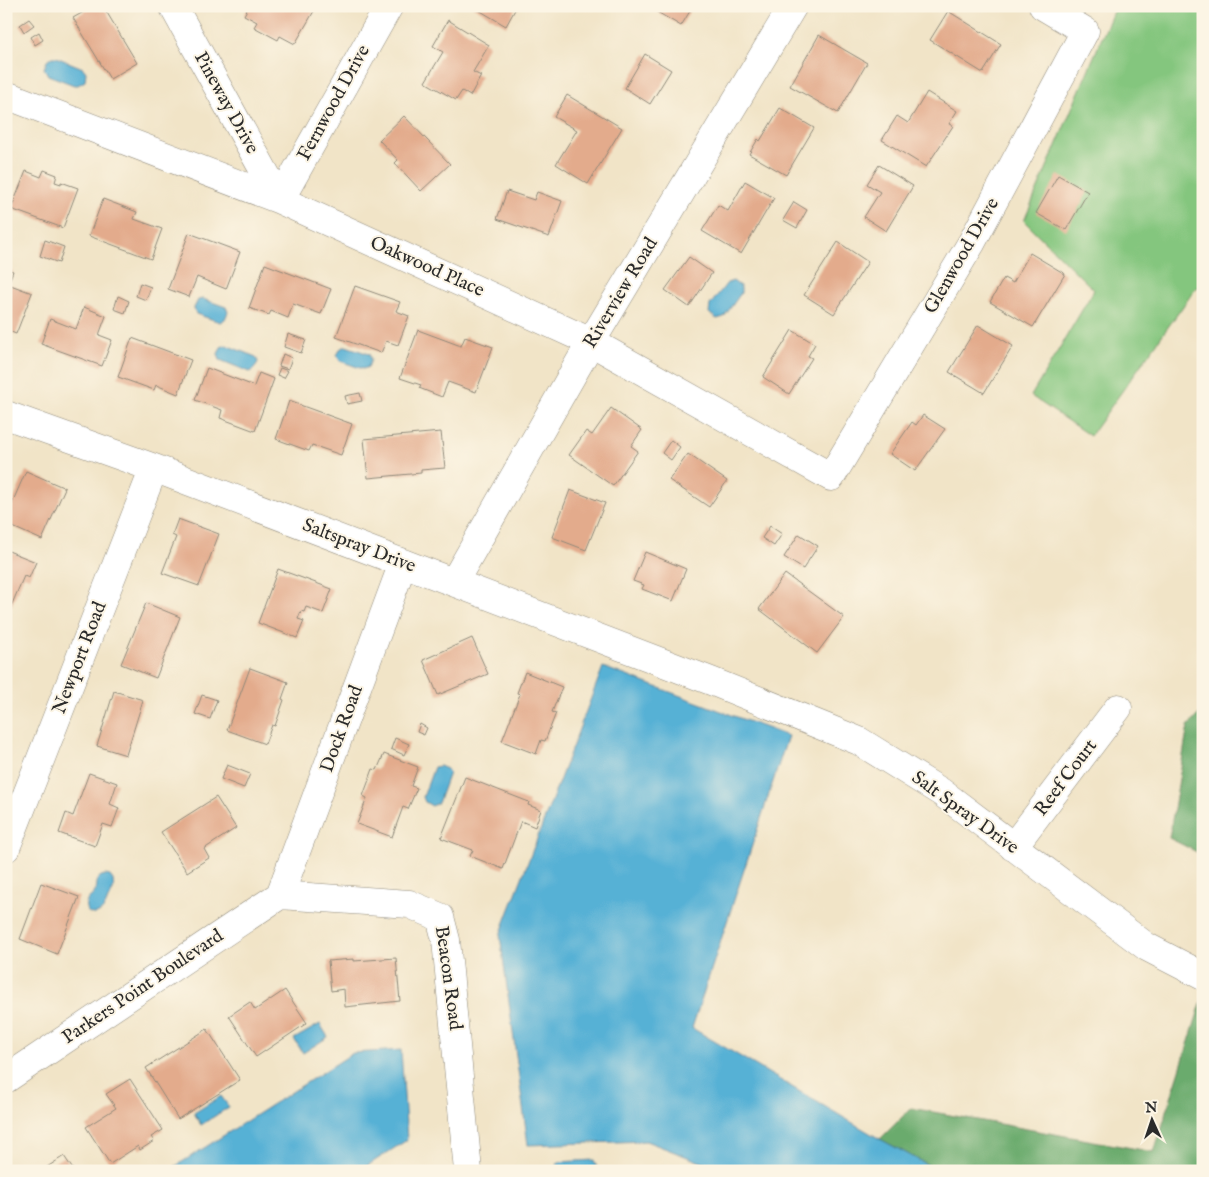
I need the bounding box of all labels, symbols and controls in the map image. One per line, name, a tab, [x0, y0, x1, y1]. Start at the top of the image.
street label: Fernwood Drive	[292, 41, 376, 165]
street label: Pineway Drive	[188, 48, 264, 159]
street label: Glenwood Drive	[919, 193, 1005, 318]
street label: Oakwood Place	[366, 231, 488, 303]
street label: Riverview Road	[578, 232, 664, 353]
street label: Saltspray Drive	[299, 513, 419, 579]
street label: Newport Road	[48, 598, 113, 717]
street label: Dock Road	[315, 681, 369, 776]
street label: Reef Court	[1029, 734, 1103, 821]
street label: Salt Spray Drive	[907, 766, 1023, 860]
street label: Parkers Point Boulevard	[58, 924, 229, 1050]
street label: Beacon Road	[429, 924, 467, 1033]
north arrow	[1126, 1094, 1176, 1144]
text: N	[1144, 1099, 1158, 1117]

